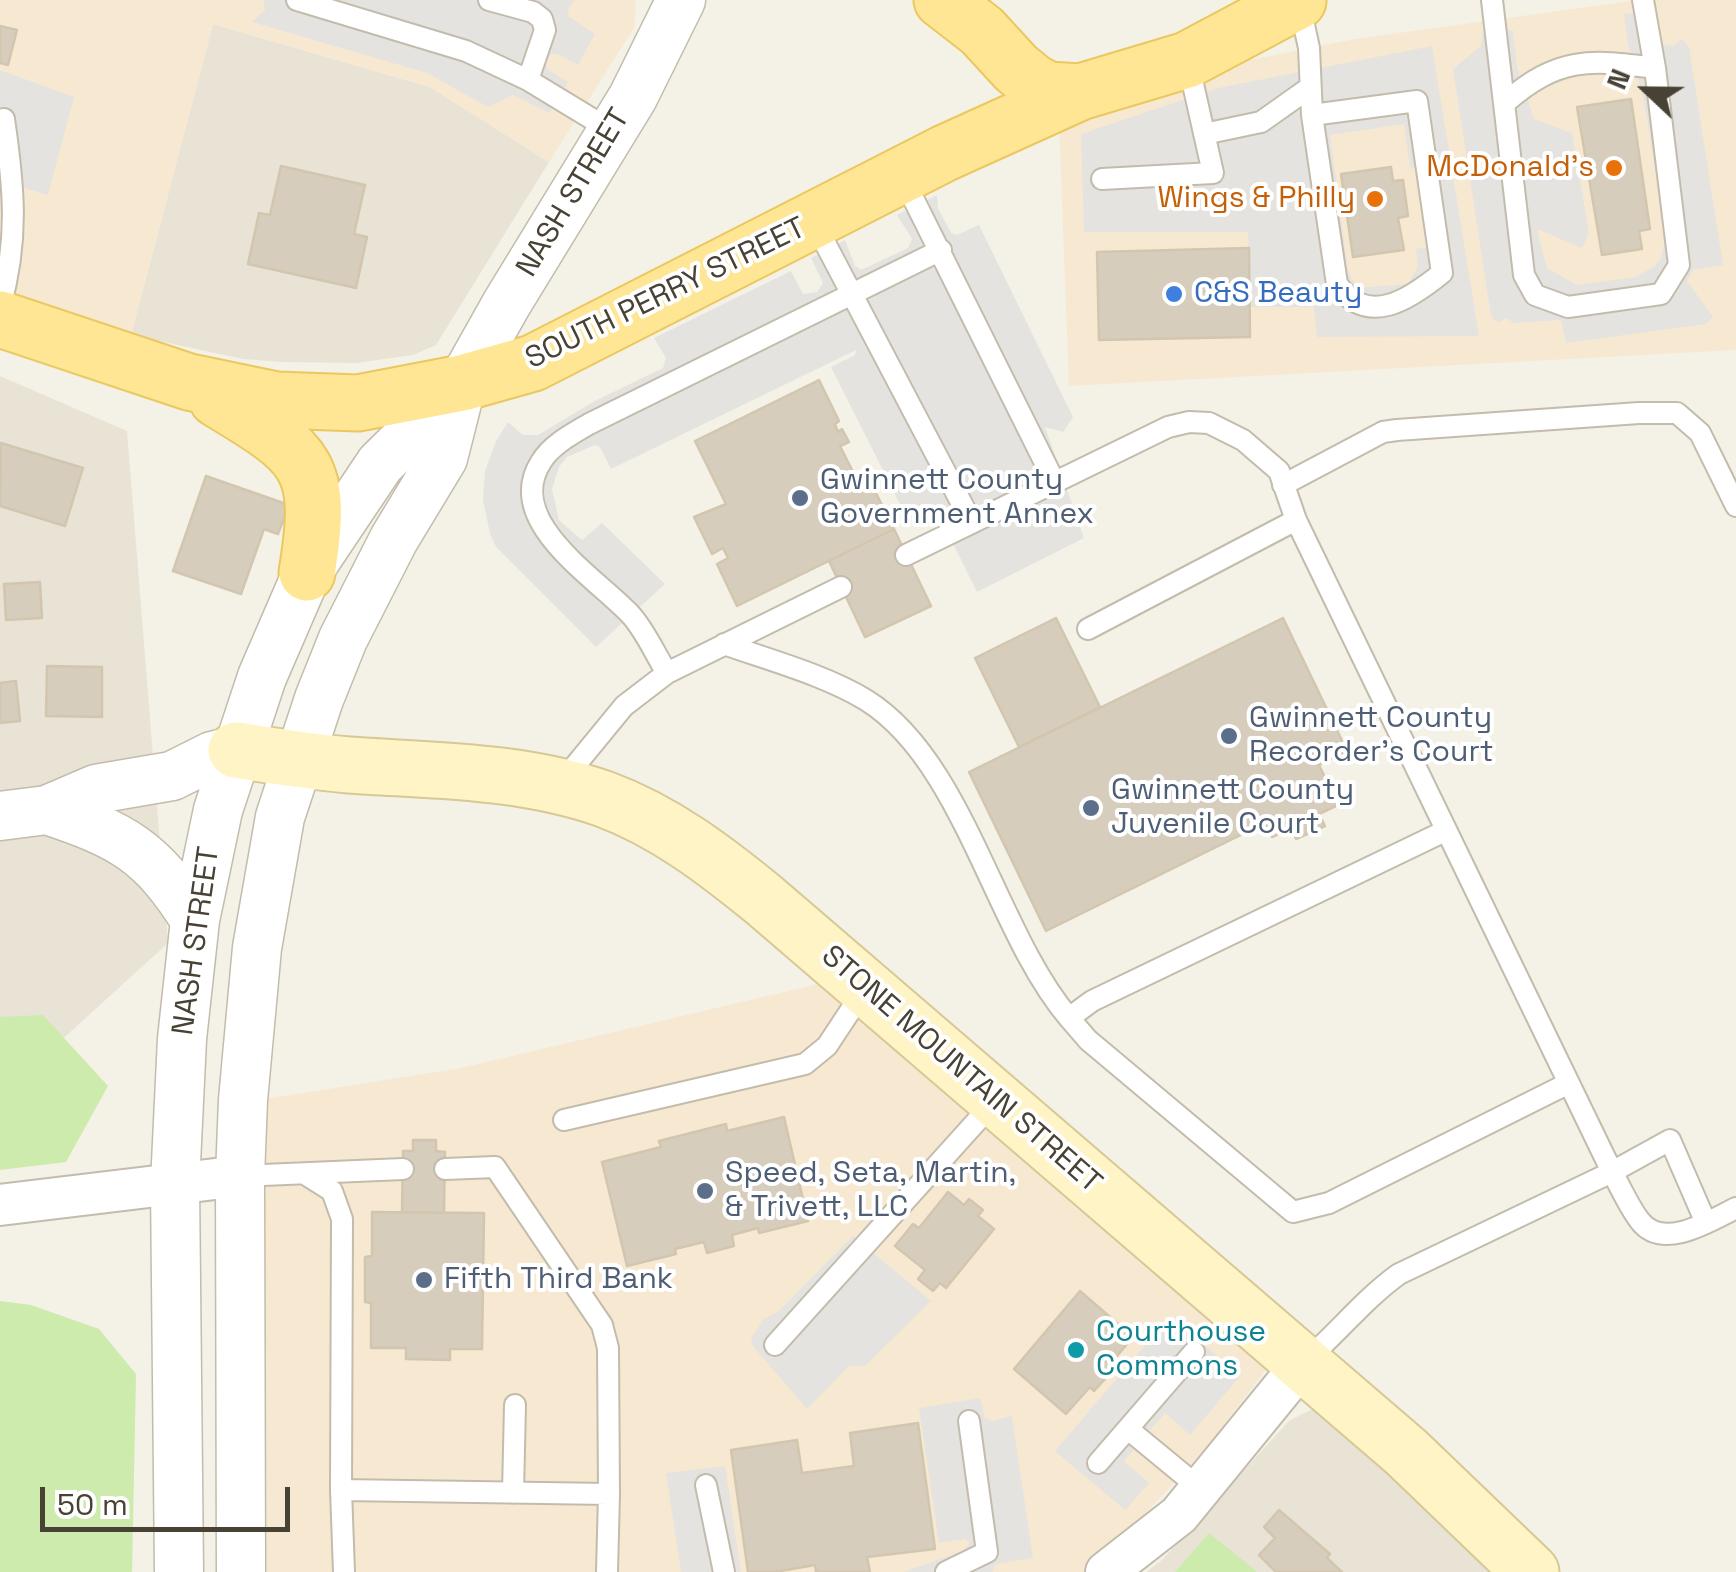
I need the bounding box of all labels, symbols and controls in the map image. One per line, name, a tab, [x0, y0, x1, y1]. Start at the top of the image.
north arrow	[1596, 40, 1696, 140]
text: N	[1598, 63, 1638, 94]
street label: NASH STREET	[510, 102, 638, 284]
place label: McDonald's	[1426, 150, 1594, 186]
marker: McDonald's	[1603, 157, 1625, 179]
place label: Wings & Philly	[1158, 181, 1355, 217]
marker: Wings & Philly	[1364, 188, 1386, 210]
street label: SOUTH PERRY STREET	[520, 210, 812, 378]
place label: C&S Beauty	[1194, 276, 1362, 312]
marker: C&S Beauty	[1163, 283, 1185, 305]
place label: Gwinnett County Government Annex	[820, 463, 1094, 534]
marker: Gwinnett County Government Annex	[789, 487, 811, 509]
place label: Gwinnett County Recorder's Court	[1249, 701, 1494, 772]
marker: Gwinnett County Recorder's Court	[1218, 725, 1240, 747]
place label: Gwinnett County Juvenile Court	[1111, 773, 1354, 844]
marker: Gwinnett County Juvenile Court	[1080, 797, 1102, 819]
street label: NASH STREET	[166, 844, 228, 1038]
street label: STONE MOUNTAIN STREET	[814, 939, 1108, 1201]
place label: Speed, Seta, Martin, & Trivett, LLC	[725, 1156, 1016, 1226]
marker: Speed, Seta, Martin, & Trivett, LLC	[694, 1180, 716, 1202]
place label: Fifth Third Bank	[444, 1262, 673, 1298]
marker: Fifth Third Bank	[413, 1269, 435, 1291]
place label: Courthouse Commons	[1096, 1315, 1266, 1386]
marker: Courthouse Commons	[1065, 1339, 1087, 1361]
scale bar	[45, 1467, 295, 1529]
text: 50 m	[57, 1485, 128, 1524]

